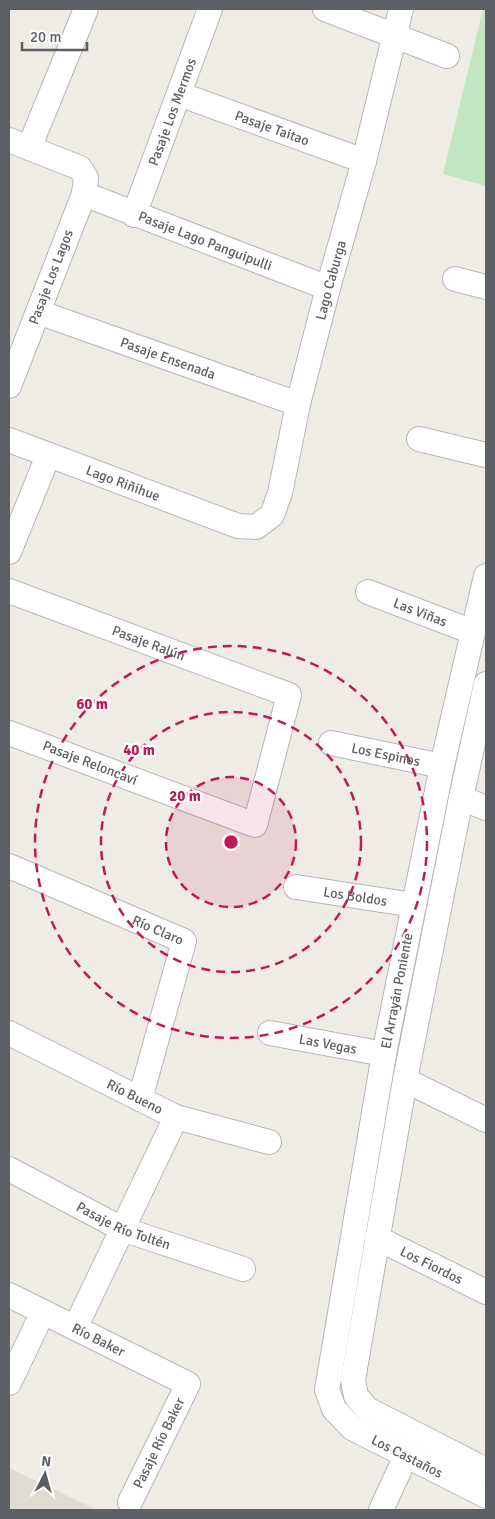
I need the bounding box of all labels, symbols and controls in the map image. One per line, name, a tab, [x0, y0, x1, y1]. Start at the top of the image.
scale bar	[22, 20, 88, 52]
text: 20 m	[30, 28, 61, 46]
street label: Pasaje Los Mermos	[144, 56, 200, 168]
street label: Pasaje Taitao	[233, 106, 312, 149]
street label: Pasaje Lago Panguipulli	[136, 207, 275, 274]
street label: Pasaje Los Lagos	[25, 227, 77, 327]
street label: Lago Caburga	[312, 238, 350, 322]
street label: Pasaje Ensenada	[118, 333, 218, 383]
street label: Lago Riñihue	[84, 461, 163, 505]
street label: Las Viñas	[391, 594, 450, 630]
street label: Pasaje Ralún	[110, 622, 188, 664]
text: 60 m	[76, 695, 108, 713]
street label: Pasaje Reloncaví	[40, 737, 140, 789]
street label: Los Espinos	[350, 739, 422, 770]
text: 40 m	[123, 741, 155, 759]
text: 20 m	[169, 787, 201, 805]
centre of rings	[222, 833, 240, 851]
street label: Los Boldos	[322, 883, 388, 909]
street label: Río Claro	[130, 911, 186, 948]
street label: El Arrayán Poniente	[377, 932, 417, 1050]
street label: Las Vegas	[298, 1030, 358, 1057]
street label: Río Bueno	[104, 1075, 166, 1118]
street label: Pasaje Río Toltén	[73, 1198, 173, 1253]
street label: Los Fiordos	[398, 1242, 466, 1288]
street label: Río Baker	[69, 1319, 129, 1360]
street label: Pasaje Río Baker	[130, 1394, 189, 1491]
street label: Los Castaños	[369, 1431, 446, 1481]
north arrow	[20, 1449, 70, 1499]
text: N	[41, 1453, 52, 1471]

